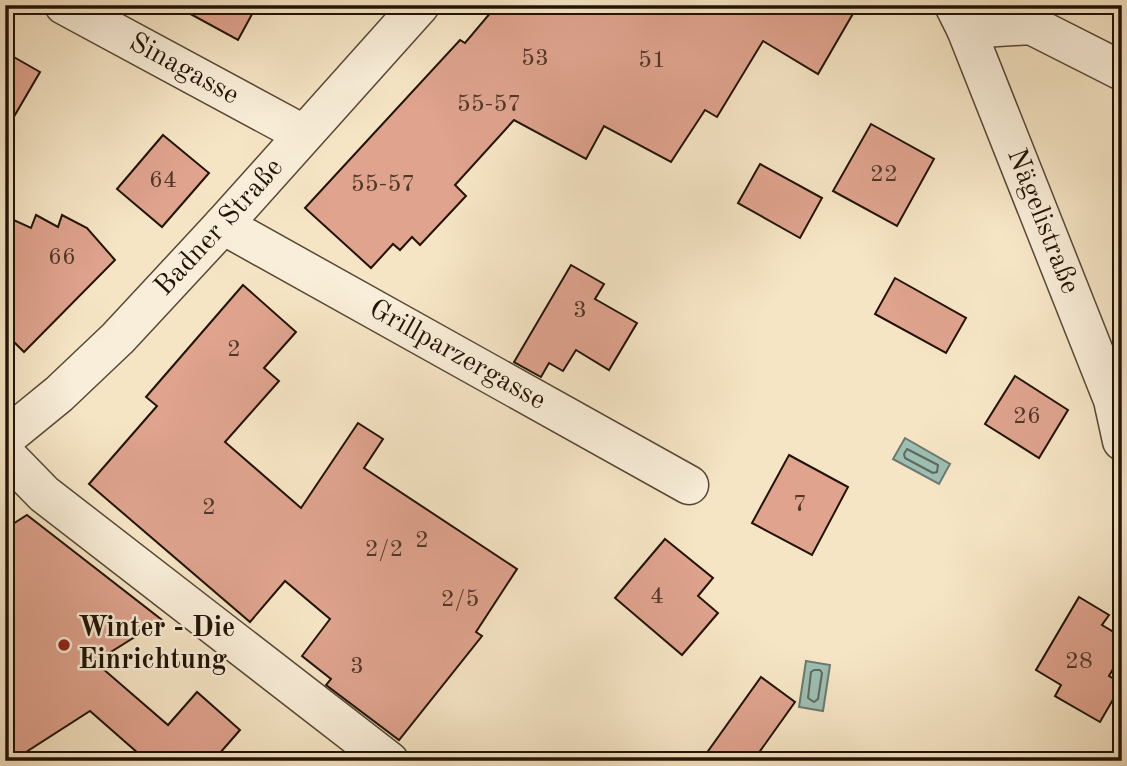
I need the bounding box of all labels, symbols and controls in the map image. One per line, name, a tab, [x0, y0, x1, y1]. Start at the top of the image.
street label: Sinagasse	[124, 29, 243, 110]
house number: 53	[521, 47, 549, 71]
house number: 51	[638, 49, 666, 73]
house number: 55-57	[457, 93, 521, 117]
street label: Nägelistraße	[1001, 145, 1084, 298]
street label: Badner Straße	[150, 154, 289, 302]
house number: 22	[870, 163, 898, 187]
house number: 64	[149, 169, 177, 193]
house number: 55-57	[351, 173, 415, 197]
house number: 66	[48, 246, 76, 270]
street label: Grillparzergasse	[364, 295, 550, 416]
house number: 3	[573, 299, 587, 323]
house number: 2	[227, 338, 241, 362]
house number: 26	[1013, 405, 1041, 429]
house number: 7	[793, 493, 807, 517]
house number: 2	[202, 496, 216, 520]
house number: 2	[415, 529, 429, 553]
house number: 2/2	[365, 538, 403, 562]
house number: 4	[650, 585, 664, 609]
house number: 2/5	[441, 588, 479, 612]
place label: Winter - Die Einrichtung	[78, 615, 235, 675]
marker: Winter - Die Einrichtung	[56, 637, 72, 653]
house number: 28	[1065, 650, 1093, 674]
house number: 3	[350, 655, 364, 679]

